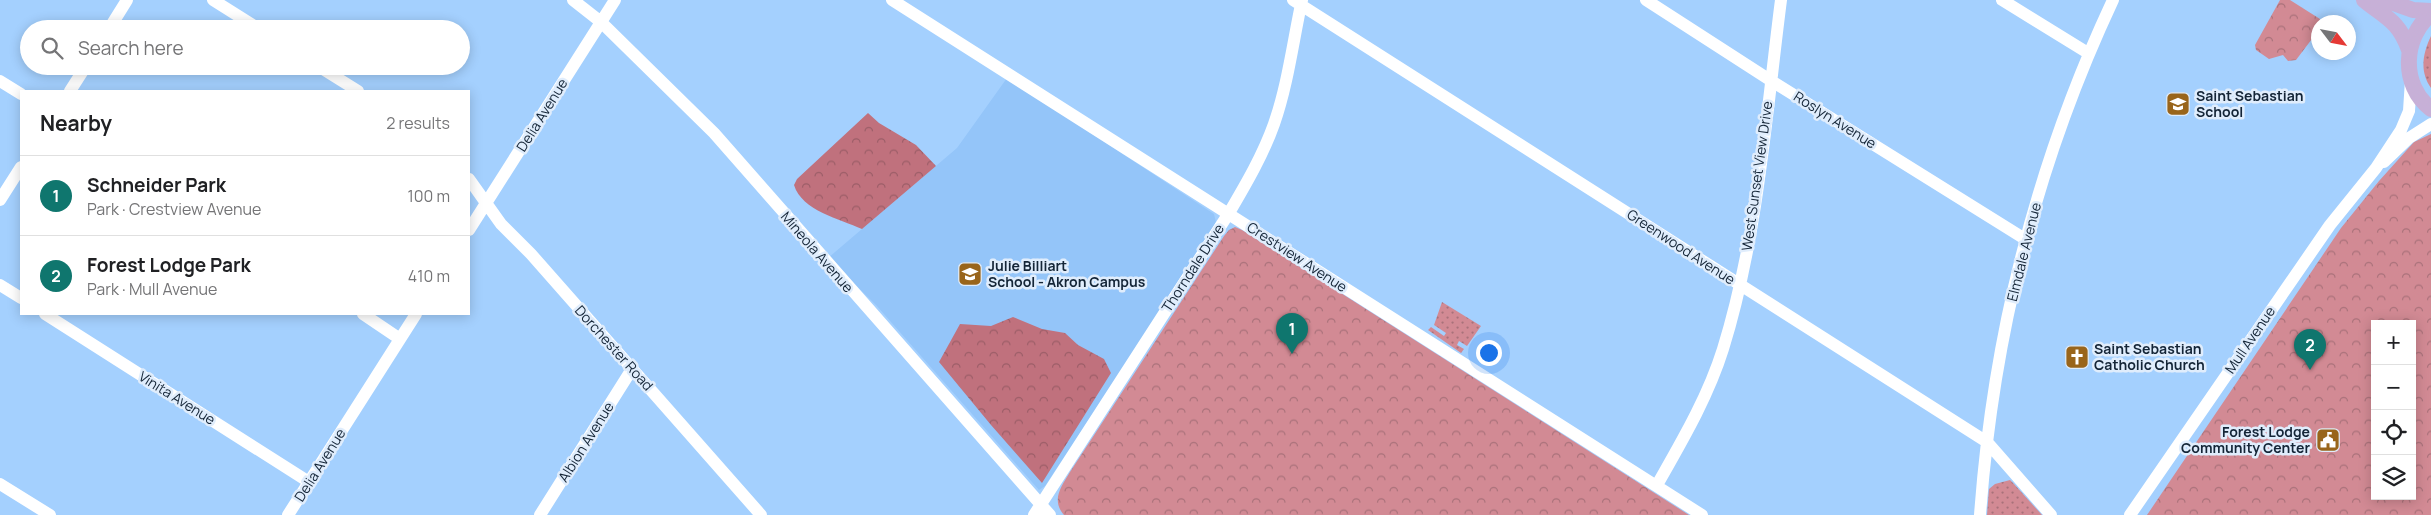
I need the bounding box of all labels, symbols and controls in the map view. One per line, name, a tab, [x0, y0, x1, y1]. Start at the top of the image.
north arrow	[2311, 15, 2356, 60]
search box	[20, 20, 470, 75]
icon: search	[38, 34, 66, 62]
text: Search here	[78, 35, 184, 61]
street label: Delia Avenue	[512, 75, 572, 155]
place label: Saint Sebastian School	[2196, 86, 2304, 121]
street label: Roslyn Avenue	[1790, 87, 1880, 153]
school or university icon: Saint Sebastian School	[2165, 91, 2191, 117]
street label: West Sunset View Drive	[1737, 100, 1776, 252]
text: Nearby	[40, 109, 112, 137]
text: 2 results	[386, 112, 450, 134]
text: Schneider Park	[87, 172, 226, 198]
text: 1	[52, 185, 60, 207]
text: 100 m	[407, 185, 450, 207]
text: Park · Crestview Avenue	[87, 198, 261, 220]
street label: Elmdale Avenue	[2002, 200, 2045, 303]
street label: Greenwood Avenue	[1624, 204, 1739, 289]
street label: Mineola Avenue	[777, 207, 858, 296]
street label: Crestview Avenue	[1244, 217, 1351, 296]
street label: Thorndale Drive	[1157, 220, 1228, 315]
text: Forest Lodge Park	[87, 252, 251, 278]
place label: Julie Billiart School - Akron Campus	[988, 256, 1146, 291]
school or university icon: Julie Billiart School - Akron Campus	[957, 261, 983, 287]
text: 2	[51, 265, 61, 287]
text: 410 m	[408, 265, 450, 287]
text: Park · Mull Avenue	[87, 278, 217, 300]
street label: Dorchester Road	[571, 301, 658, 394]
street label: Mull Avenue	[2220, 302, 2279, 377]
pin: 1	[1276, 313, 1308, 354]
map controls	[2371, 320, 2416, 500]
button: +	[2371, 320, 2416, 365]
pin: 2	[2294, 329, 2326, 370]
place label: Saint Sebastian Catholic Church	[2094, 339, 2205, 374]
your location	[1476, 340, 1502, 366]
church icon: Saint Sebastian Catholic Church	[2064, 344, 2090, 370]
button: −	[2371, 365, 2416, 410]
street label: Vinita Avenue	[135, 366, 219, 429]
street label: Albion Avenue	[553, 398, 618, 485]
button: locate	[2371, 410, 2416, 455]
place label: Forest Lodge Community Center	[2181, 422, 2310, 457]
street label: Delia Avenue	[290, 425, 350, 505]
public building icon: Forest Lodge Community Center	[2315, 427, 2341, 453]
button: layers	[2371, 455, 2416, 500]

